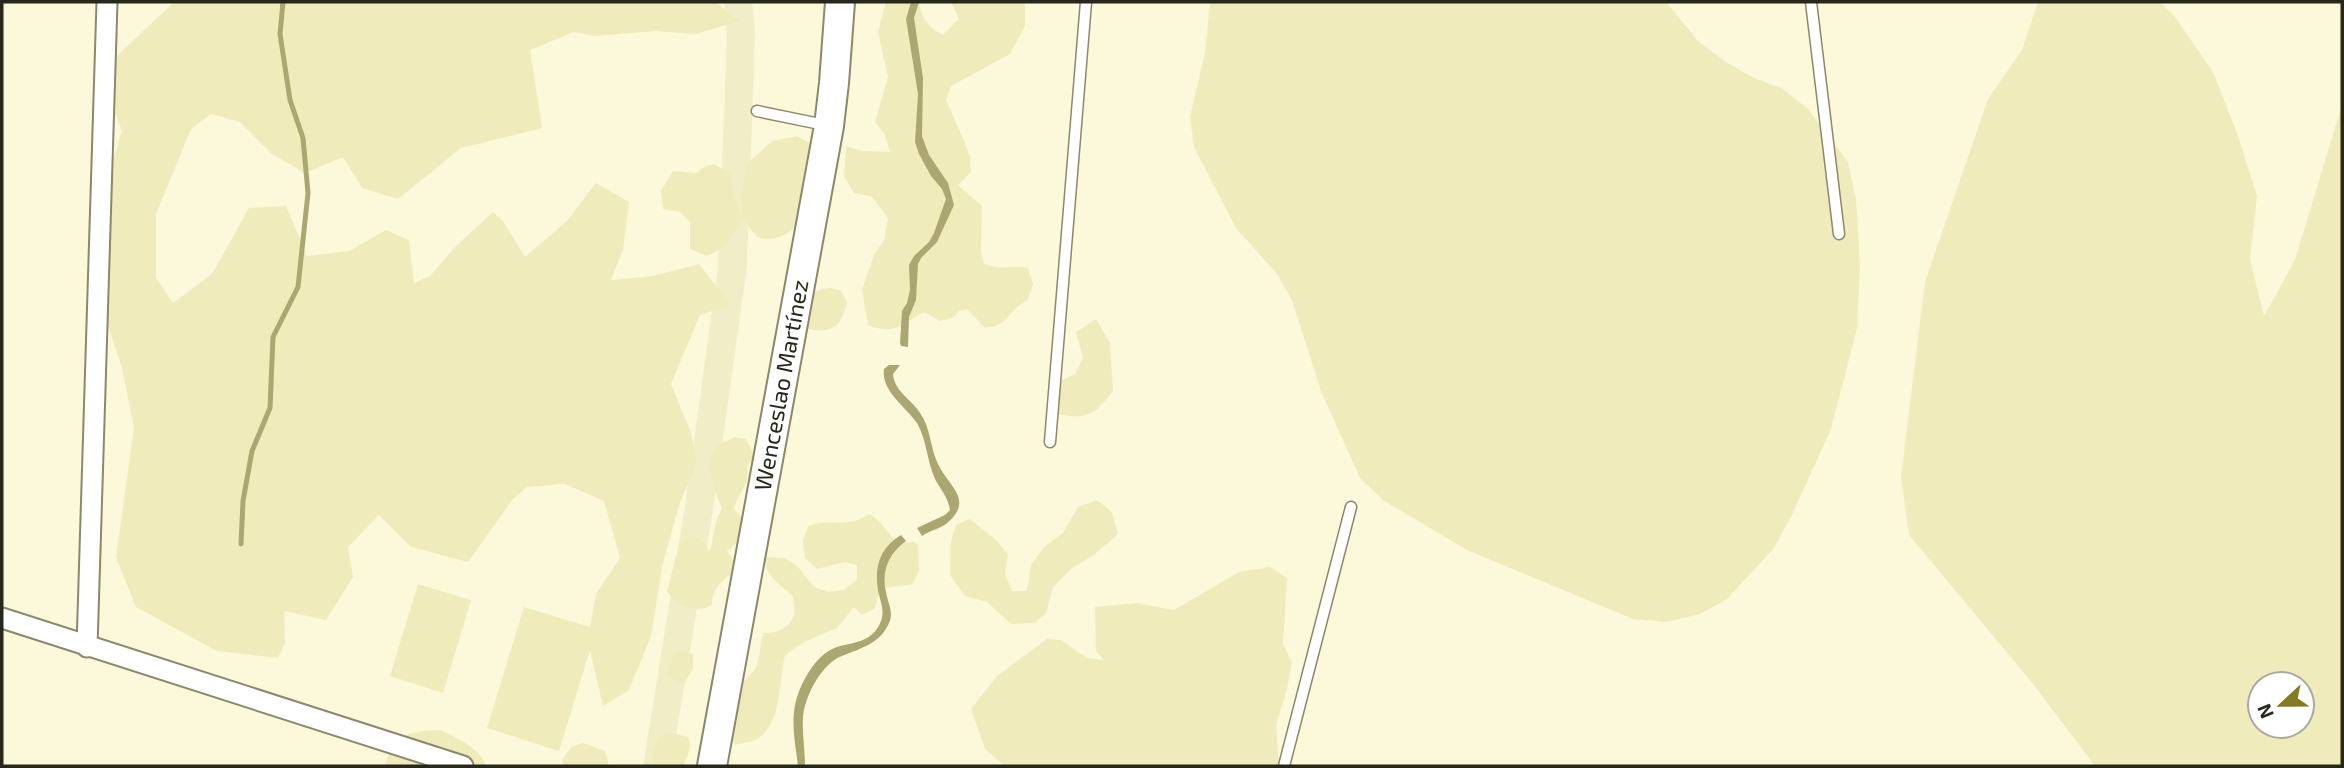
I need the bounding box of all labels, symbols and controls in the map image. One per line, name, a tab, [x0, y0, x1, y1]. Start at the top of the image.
street label: Wenceslao Martínez	[748, 277, 814, 493]
north arrow	[2246, 670, 2316, 740]
text: N	[2252, 701, 2278, 722]

